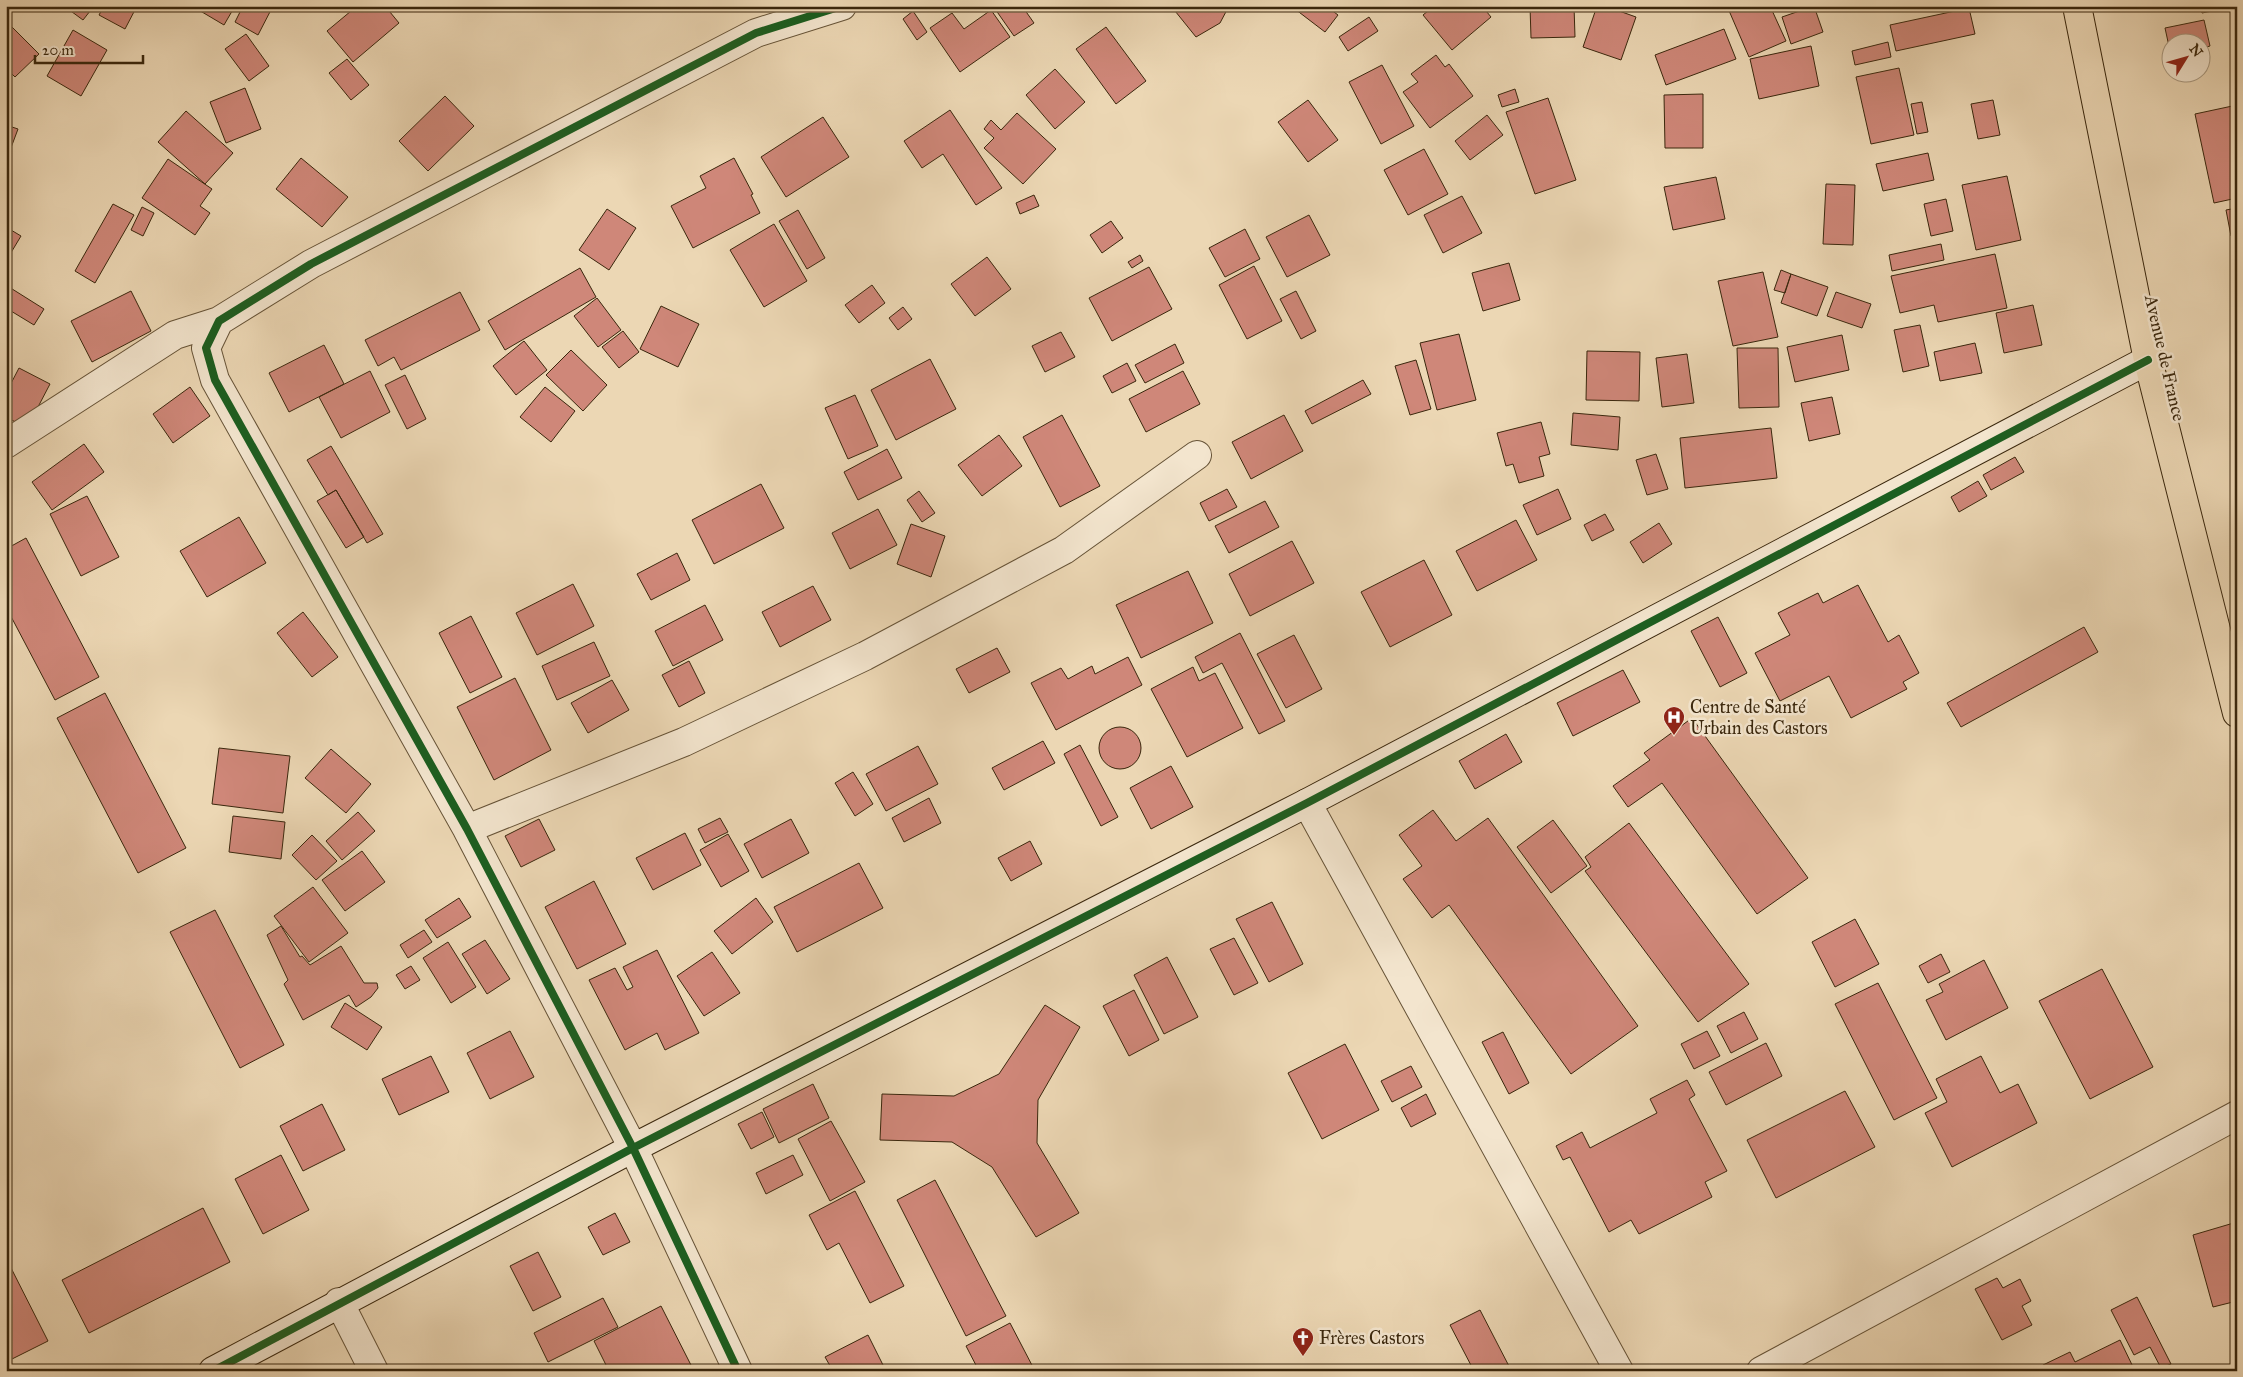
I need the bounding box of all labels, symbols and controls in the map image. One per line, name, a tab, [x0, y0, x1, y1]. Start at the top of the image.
scale bar	[35, 32, 142, 64]
north arrow	[2160, 32, 2210, 82]
text: 20 m	[42, 41, 74, 59]
text: N	[2186, 41, 2206, 60]
street label: Avenue de France	[2140, 292, 2190, 423]
place label: Centre de Santé Urbain des Castors	[1690, 696, 1828, 739]
hospital icon: Centre de Santé Urbain des Castors	[1662, 705, 1686, 736]
church icon: Frères Castors	[1291, 1326, 1315, 1357]
place label: Frères Castors	[1319, 1327, 1424, 1349]

